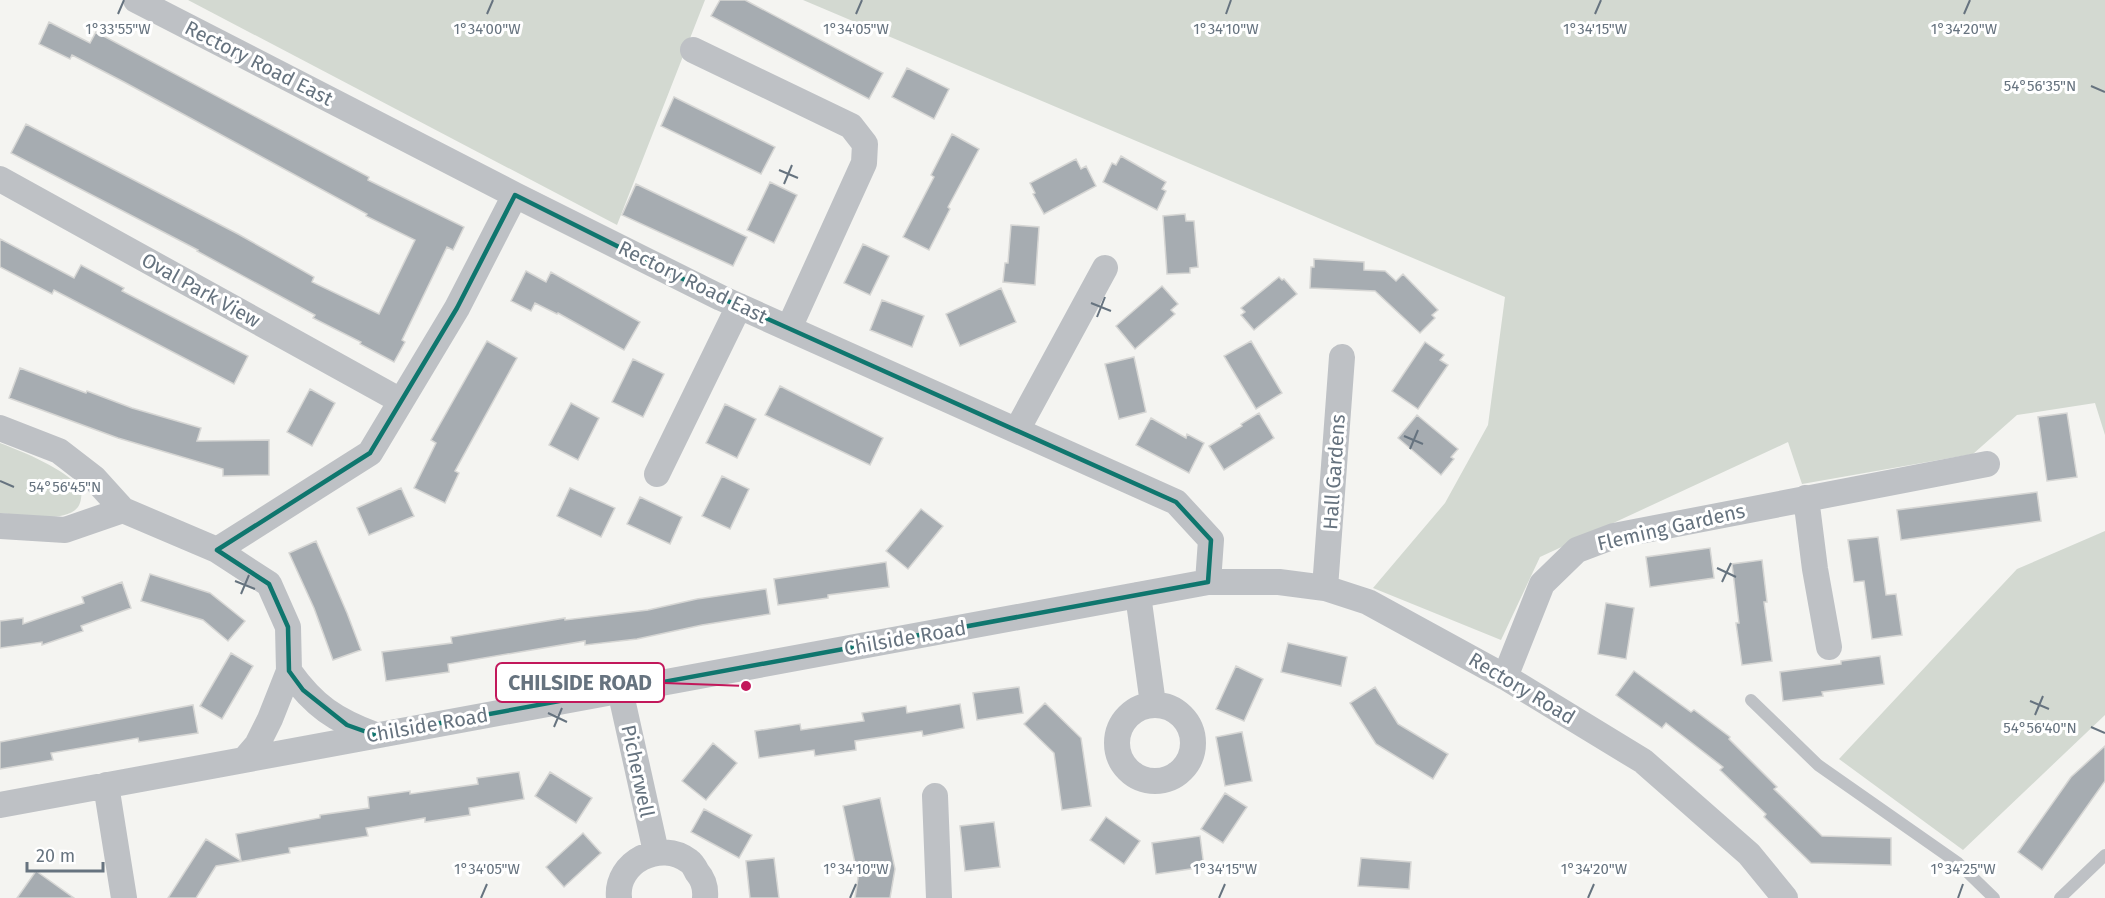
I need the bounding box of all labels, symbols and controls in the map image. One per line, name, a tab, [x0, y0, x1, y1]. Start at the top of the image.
street label: Rectory Road East	[181, 15, 338, 111]
text: 1°33'55"W	[85, 20, 151, 38]
text: 1°34'00"W	[453, 20, 521, 38]
text: 1°34'05"W	[823, 20, 890, 38]
text: 1°34'10"W	[1193, 20, 1259, 38]
text: 1°34'15"W	[1563, 20, 1628, 38]
text: 1°34'20"W	[1931, 20, 1998, 38]
text: 54°56'35"N	[2004, 77, 2076, 95]
street label: Rectory Road East	[615, 236, 772, 329]
street label: Oval Park View	[138, 248, 264, 332]
street label: Hall Gardens	[1318, 413, 1350, 531]
text: 54°56'45"N	[29, 478, 101, 496]
street label: Fleming Gardens	[1595, 498, 1747, 556]
street label: Chilside Road	[842, 615, 968, 661]
street label: Rectory Road	[1464, 647, 1580, 729]
callout: CHILSIDE ROAD	[496, 663, 664, 702]
text: CHILSIDE ROAD	[508, 670, 652, 696]
street label: Chilside Road	[364, 702, 490, 748]
text: 54°56'40"N	[2003, 719, 2077, 737]
street label: Picherwell	[616, 722, 660, 820]
scale bar	[27, 835, 104, 873]
text: 20 m	[36, 845, 75, 867]
text: 1°34'05"W	[454, 860, 521, 878]
text: 1°34'10"W	[823, 860, 889, 878]
text: 1°34'15"W	[1193, 860, 1258, 878]
text: 1°34'20"W	[1561, 860, 1628, 878]
text: 1°34'25"W	[1930, 860, 1996, 878]

